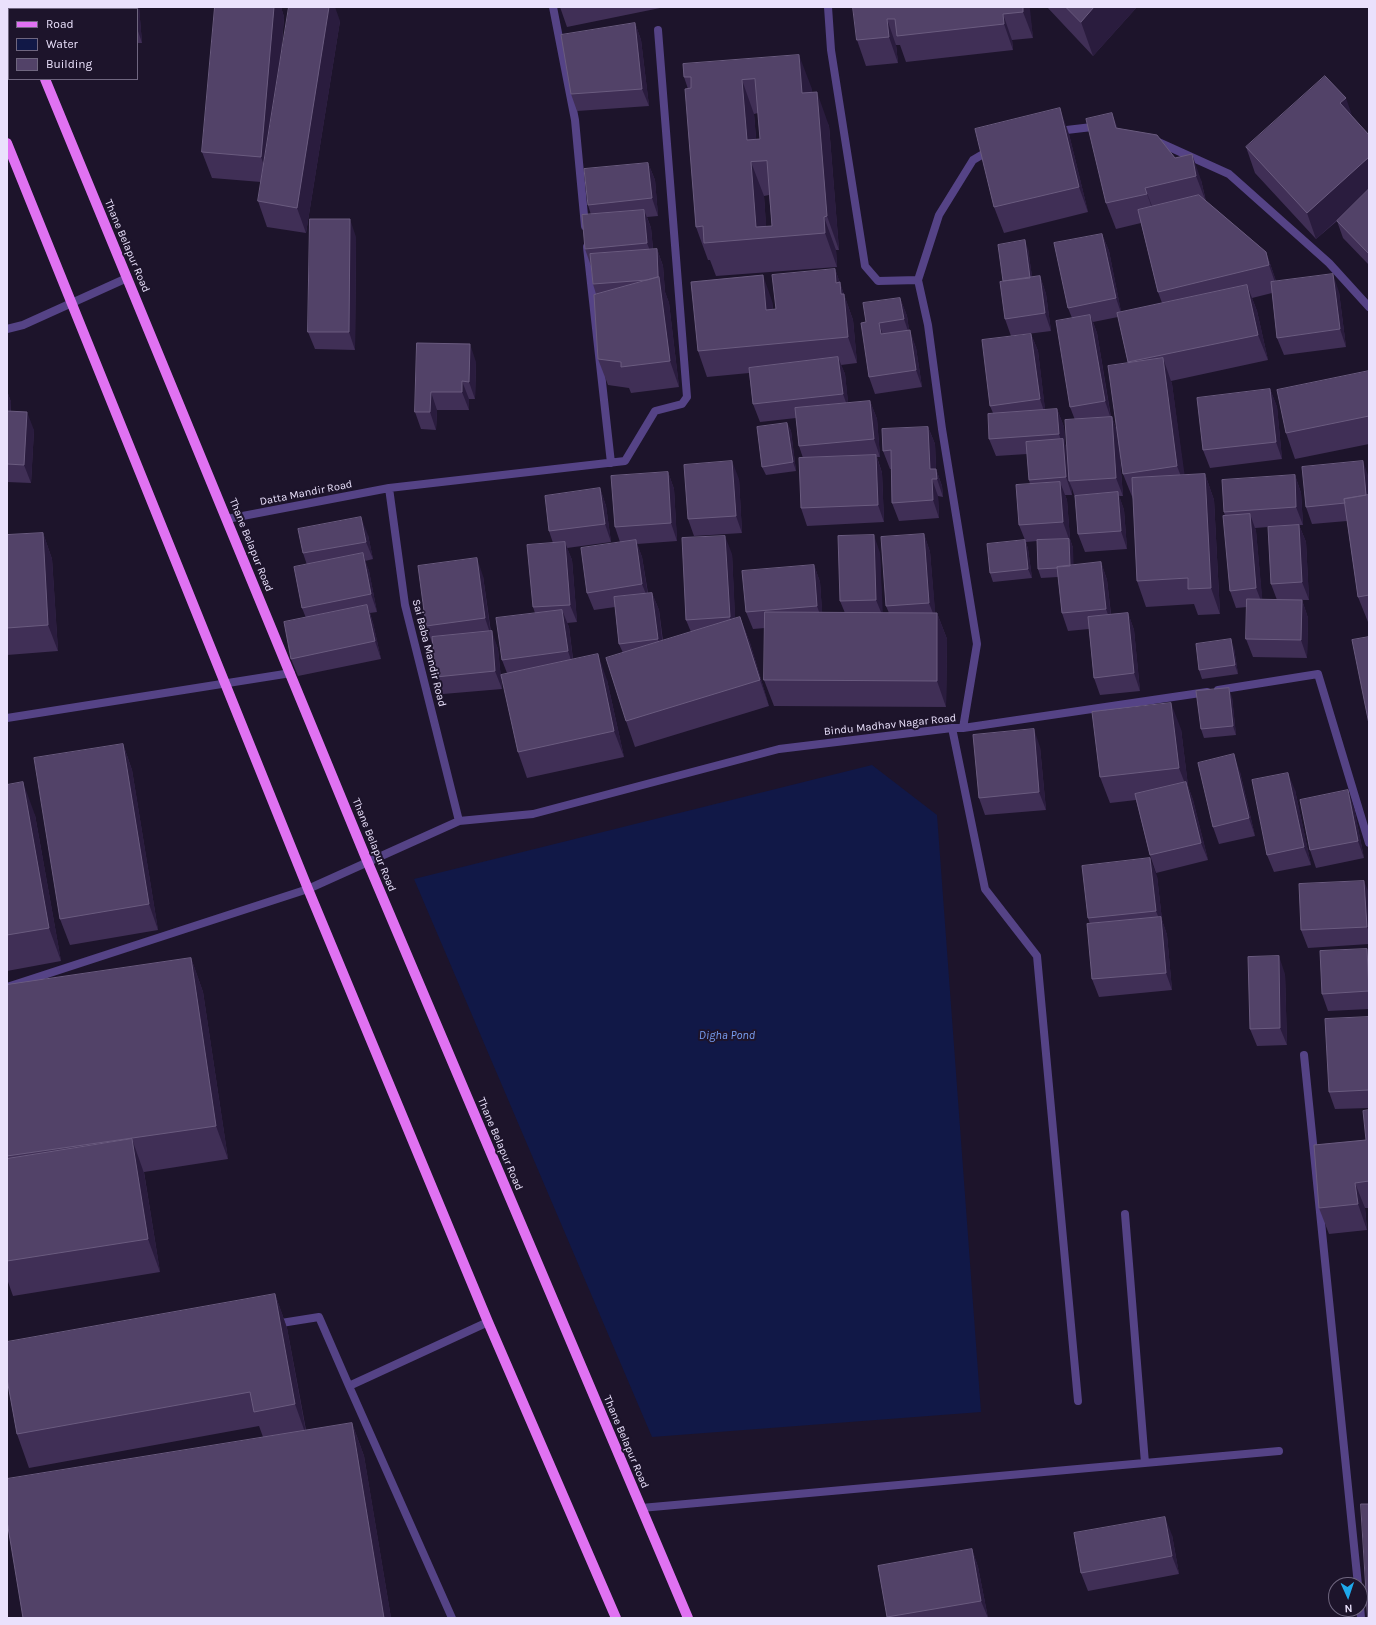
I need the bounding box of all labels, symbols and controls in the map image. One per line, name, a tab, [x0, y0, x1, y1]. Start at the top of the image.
legend	[8, 8, 138, 80]
text: Road	[46, 17, 74, 31]
text: Water	[46, 37, 78, 51]
text: Building	[46, 57, 92, 71]
street label: Thane Belapur Road	[101, 198, 153, 294]
street label: Datta Mandir Road	[259, 478, 353, 508]
street label: Thane Belapur Road	[226, 496, 276, 594]
street label: Sai Baba Mandir Road	[409, 598, 449, 708]
street label: Bindu Madhav Nagar Road	[823, 711, 957, 739]
street label: Thane Belapur Road	[349, 796, 399, 894]
water label: Digha Pond	[699, 1029, 755, 1043]
street label: Thane Belapur Road	[474, 1096, 526, 1192]
street label: Thane Belapur Road	[600, 1394, 652, 1490]
north arrow	[1328, 1577, 1368, 1617]
text: N	[1344, 1602, 1353, 1615]

